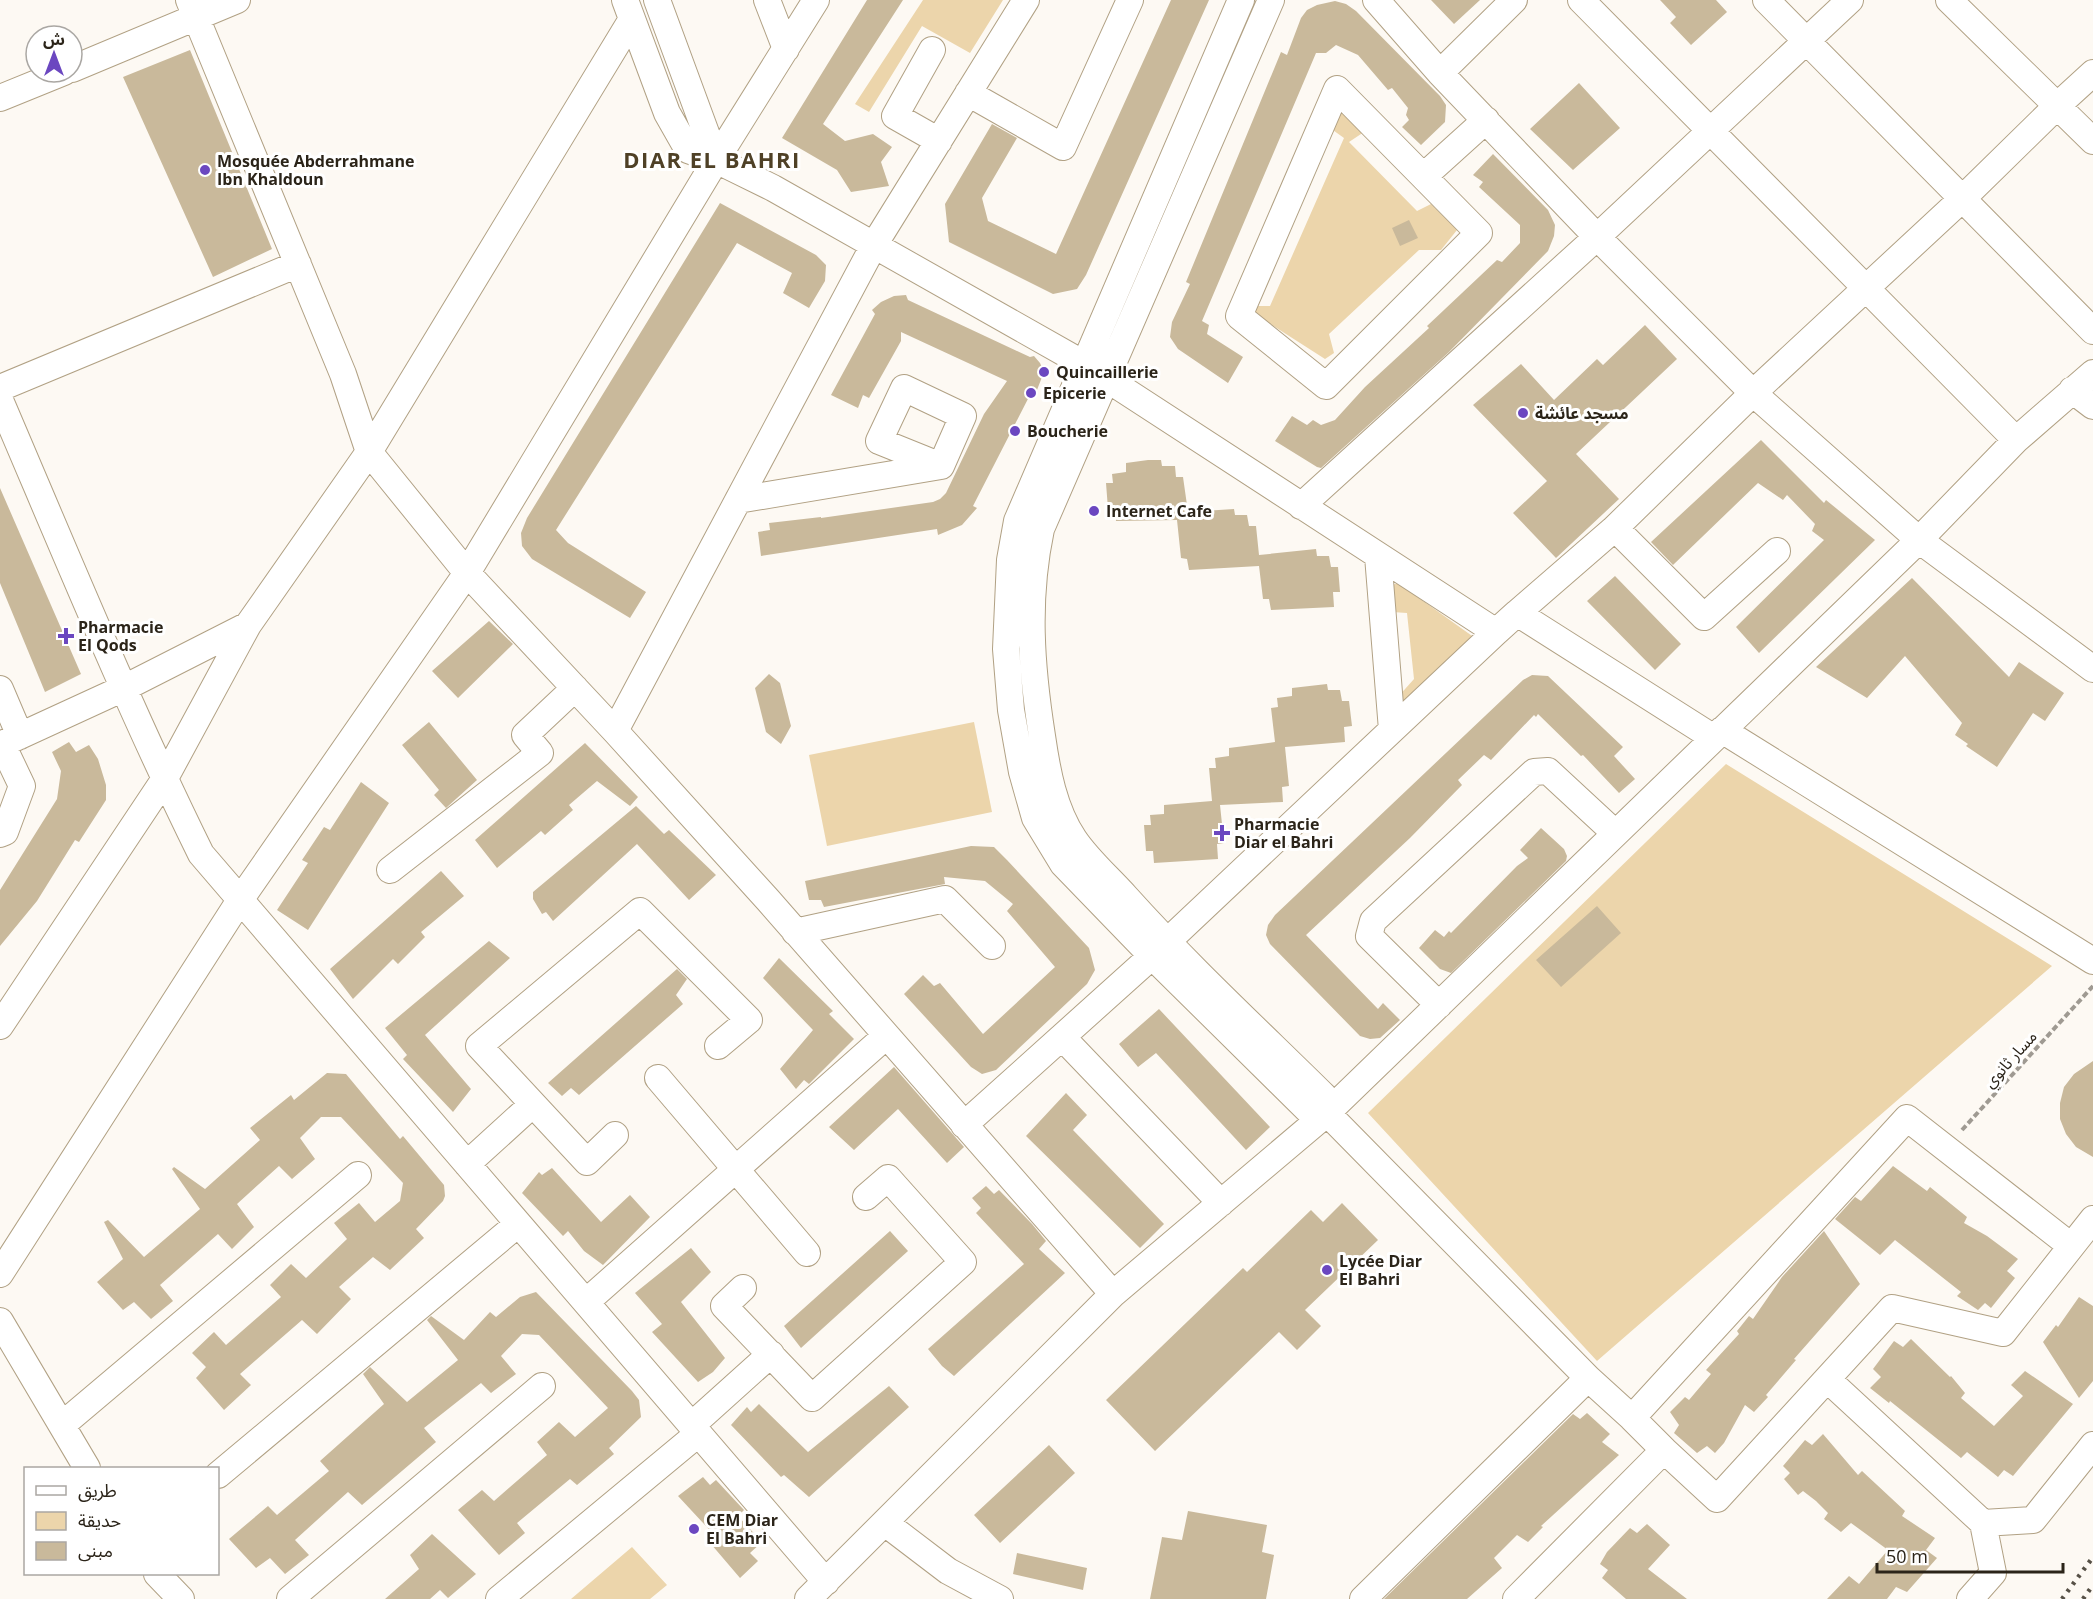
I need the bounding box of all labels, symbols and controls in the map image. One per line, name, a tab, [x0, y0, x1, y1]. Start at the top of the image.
north arrow	[24, 24, 84, 84]
text: ش	[43, 28, 65, 50]
district label: DIAR EL BAHRI	[623, 144, 801, 174]
place label: Mosquée Abderrahmane Ibn Khaldoun	[217, 150, 414, 190]
marker: Mosquée Abderrahmane Ibn Khaldoun	[198, 163, 212, 177]
place label: Quincaillerie	[1056, 361, 1158, 383]
marker: Quincaillerie	[1037, 365, 1051, 379]
place label: Epicerie	[1043, 382, 1106, 404]
marker: Epicerie	[1024, 386, 1038, 400]
place label: مسجد عائشة	[1535, 402, 1629, 424]
marker: مسجد عائشة	[1516, 406, 1530, 420]
place label: Boucherie	[1027, 420, 1108, 442]
marker: Boucherie	[1008, 424, 1022, 438]
place label: Internet Cafe	[1106, 500, 1212, 522]
marker: Internet Cafe	[1087, 504, 1101, 518]
place label: Pharmacie El Qods	[78, 616, 163, 656]
marker: Pharmacie El Qods	[59, 629, 73, 643]
place label: Pharmacie Diar el Bahri	[1234, 813, 1333, 853]
marker: Pharmacie Diar el Bahri	[1215, 826, 1229, 840]
street label: مسار ثانوي	[1978, 1026, 2043, 1094]
place label: Lycée Diar El Bahri	[1339, 1250, 1422, 1290]
marker: Lycée Diar El Bahri	[1320, 1263, 1334, 1277]
legend	[24, 1467, 219, 1575]
text: طريق	[78, 1478, 117, 1502]
text: حديقة	[78, 1508, 121, 1532]
place label: CEM Diar El Bahri	[706, 1509, 778, 1549]
marker: CEM Diar El Bahri	[687, 1522, 701, 1536]
scale bar	[1877, 1536, 2063, 1574]
text: مبنى	[78, 1538, 113, 1562]
text: 50 m	[1886, 1544, 1928, 1568]

